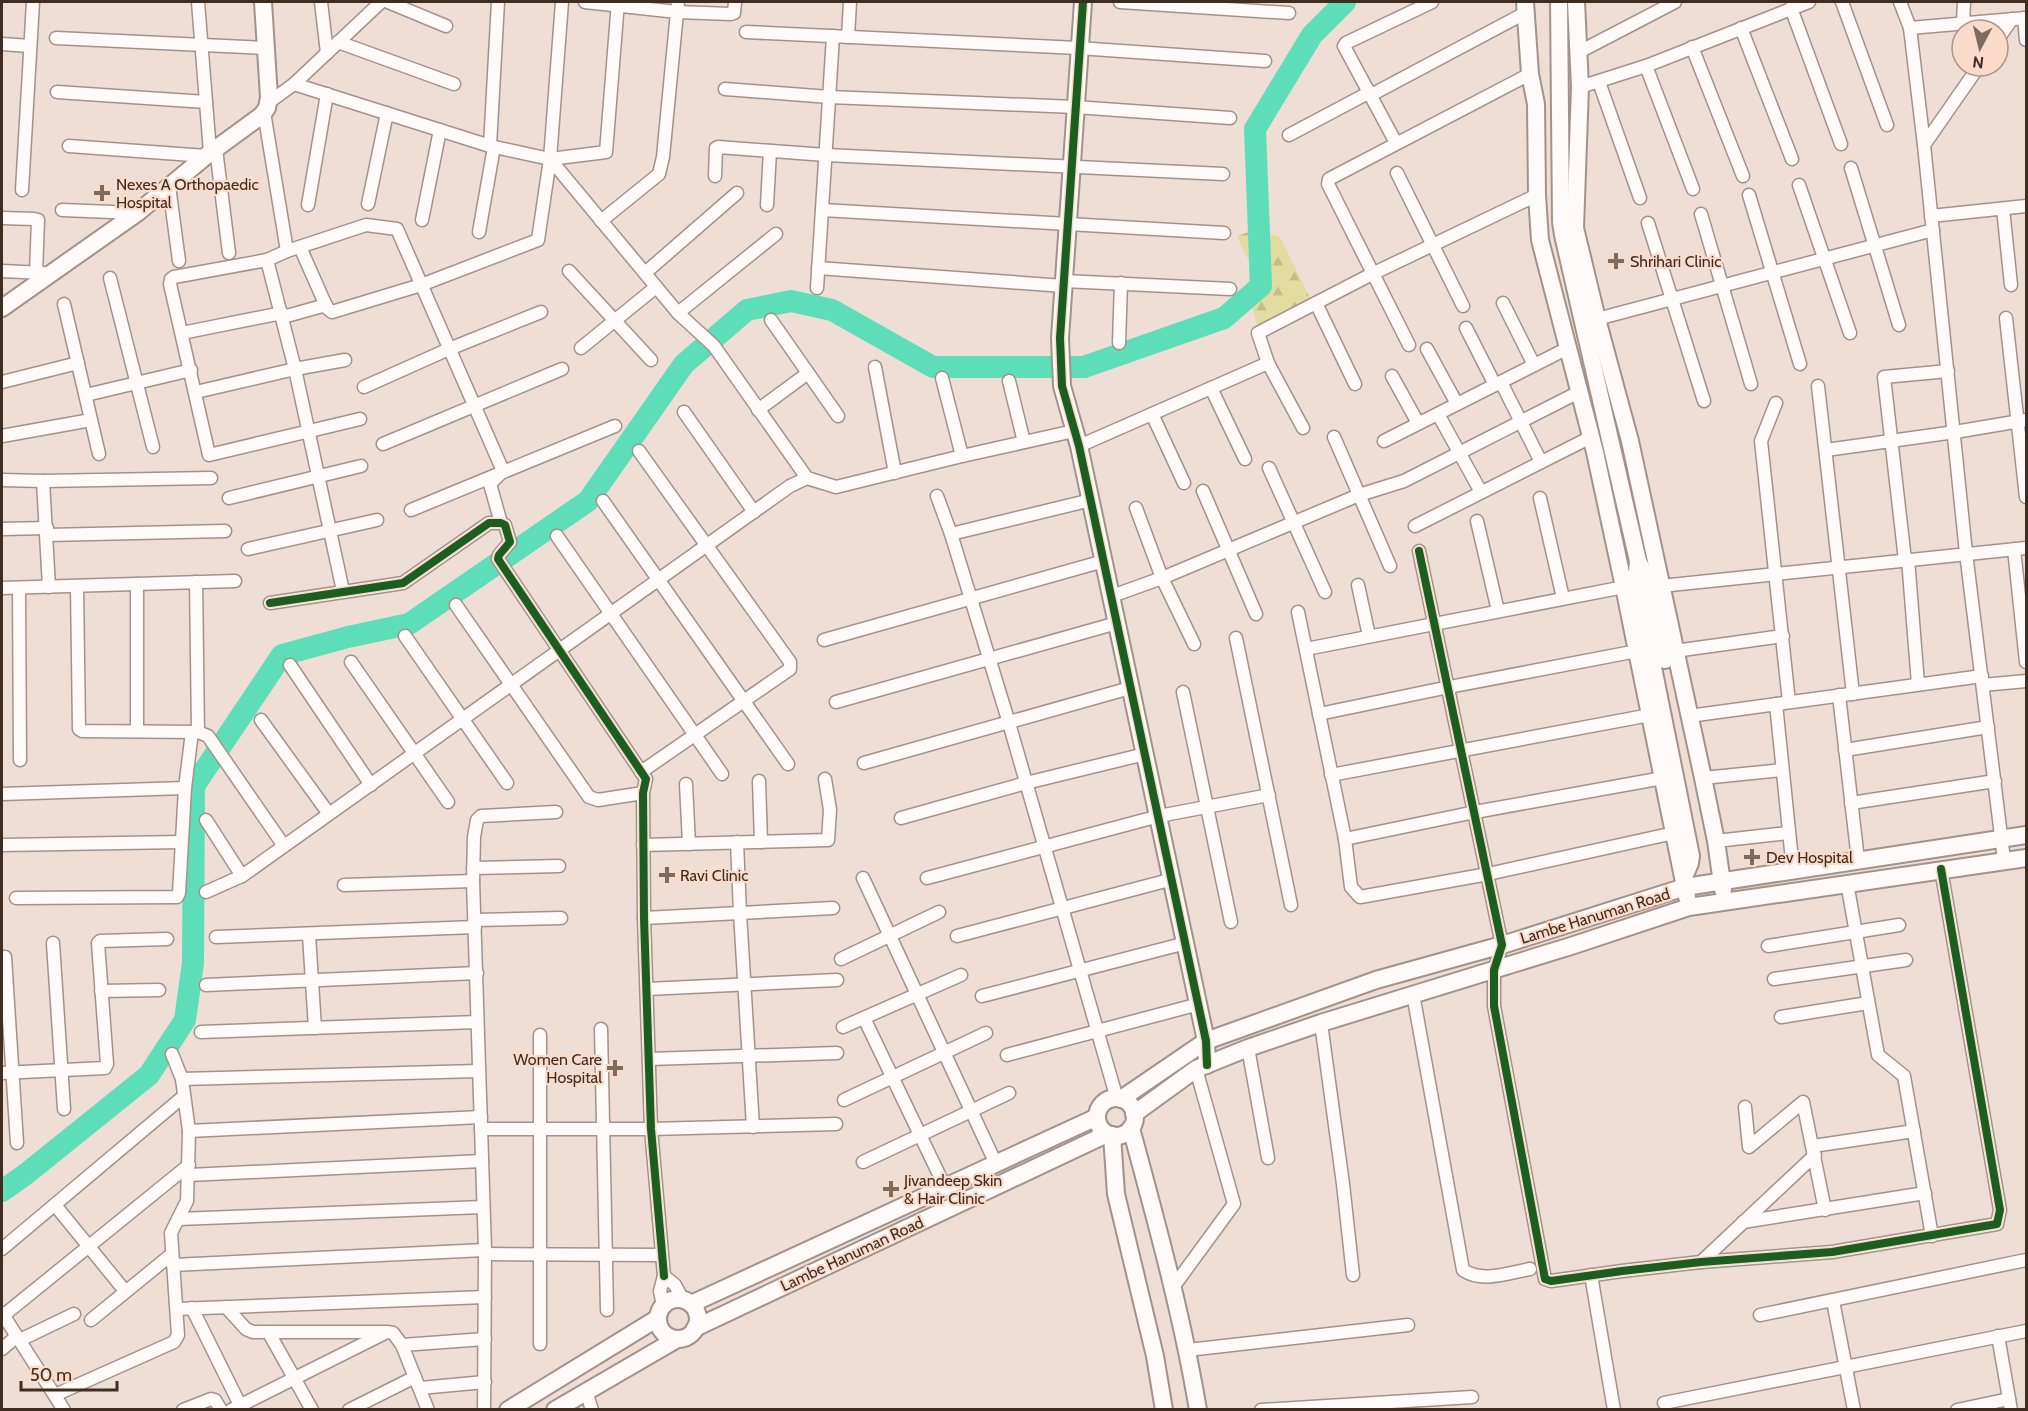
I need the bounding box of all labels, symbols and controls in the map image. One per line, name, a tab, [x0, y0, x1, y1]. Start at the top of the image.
north arrow	[1950, 18, 2010, 78]
text: N	[1971, 52, 1985, 73]
place label: Nexes A Orthopaedic Hospital	[116, 175, 259, 212]
marker: Nexes A Orthopaedic Hospital	[93, 184, 111, 202]
marker: Shrihari Clinic	[1607, 252, 1625, 270]
place label: Shrihari Clinic	[1630, 252, 1721, 271]
marker: Dev Hospital	[1743, 848, 1761, 866]
place label: Dev Hospital	[1766, 848, 1853, 867]
marker: Ravi Clinic	[658, 866, 676, 884]
place label: Ravi Clinic	[680, 866, 748, 885]
street label: Lambe Hanuman Road	[1518, 884, 1672, 948]
place label: Women Care Hospital	[513, 1050, 602, 1087]
marker: Women Care Hospital	[606, 1059, 624, 1077]
place label: Jivandeep Skin & Hair Clinic	[903, 1171, 1002, 1208]
marker: Jivandeep Skin & Hair Clinic	[882, 1180, 900, 1198]
street label: Lambe Hanuman Road	[778, 1213, 926, 1295]
scale bar	[21, 1354, 117, 1392]
text: 50 m	[30, 1364, 72, 1386]

